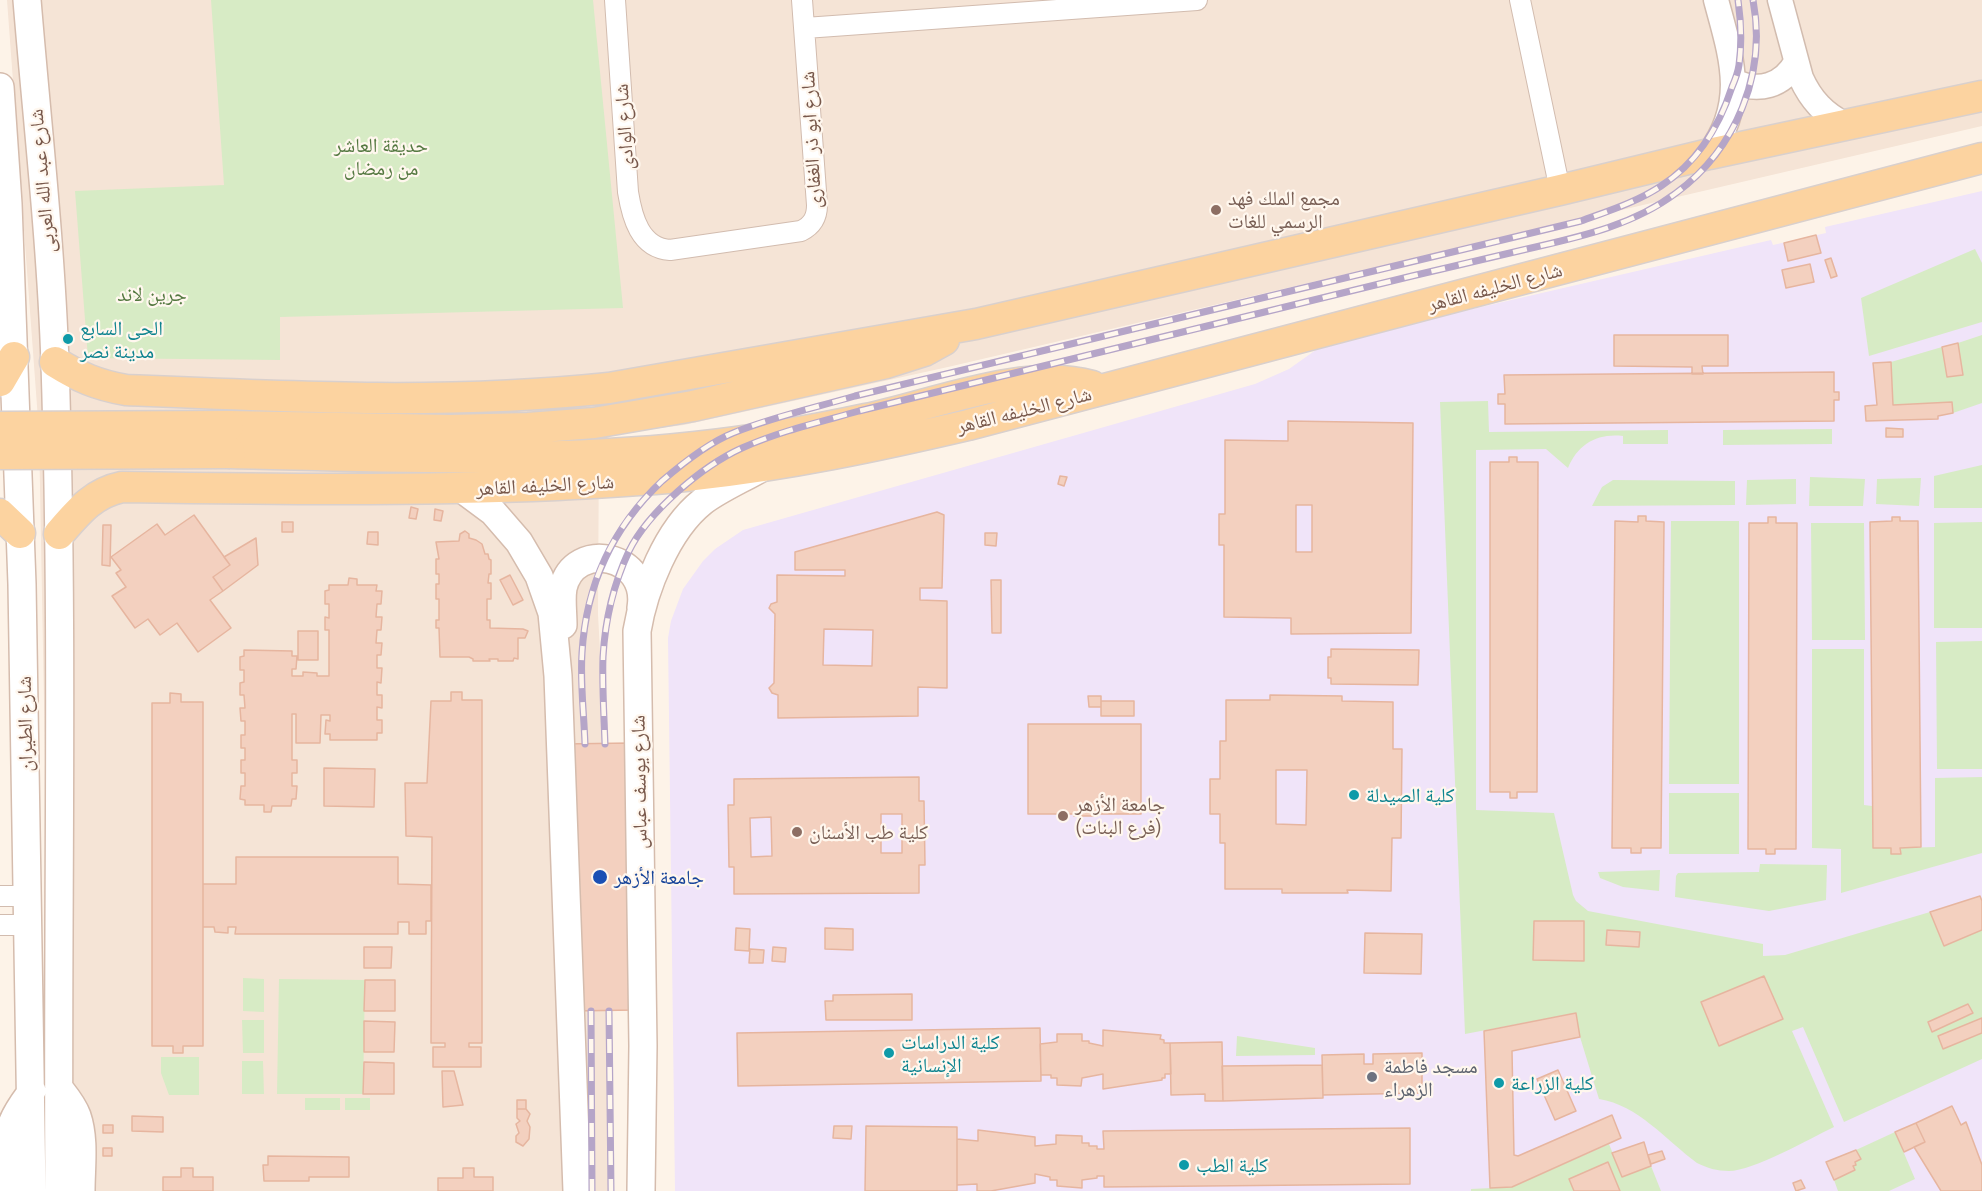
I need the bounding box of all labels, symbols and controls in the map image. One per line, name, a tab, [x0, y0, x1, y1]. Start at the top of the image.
street label: شارع ابو ذر الغفارى	[795, 71, 827, 209]
street label: شارع الوادى	[609, 83, 639, 171]
street label: شارع عبد الله العربى	[24, 108, 60, 254]
park label: حديقة العاشر من رمضان	[334, 133, 428, 180]
place label: مجمع الملك فهد الرسمي للغات	[1228, 186, 1340, 233]
marker: مجمع الملك فهد الرسمي للغات	[1209, 203, 1223, 217]
street label: شارع الخليفه القاهر	[1425, 257, 1565, 317]
park label: جرين لاند	[117, 282, 187, 306]
place label: الحى السابع مدينة نصر	[80, 316, 163, 363]
marker: الحى السابع مدينة نصر	[61, 332, 75, 346]
street label: شارع الخليفه القاهر	[954, 382, 1094, 438]
street label: شارع الخليفه القاهر	[475, 469, 615, 501]
street label: شارع الطيران	[12, 676, 38, 772]
street label: شارع يوسف عباس	[626, 715, 652, 849]
place label: كلية الصيدلة	[1366, 783, 1455, 807]
marker: كلية الصيدلة	[1347, 788, 1361, 802]
place label: جامعة الأزهر (فرع البنات)	[1075, 792, 1165, 839]
marker: جامعة الأزهر (فرع البنات)	[1056, 809, 1070, 823]
place label: كلية طب الأسنان	[809, 820, 928, 844]
marker: كلية طب الأسنان	[790, 825, 804, 839]
place label: جامعة الأزهر	[614, 865, 704, 889]
marker: جامعة الأزهر	[591, 868, 609, 886]
place label: كلية الدراسات الإنسانية	[901, 1030, 1000, 1077]
marker: كلية الدراسات الإنسانية	[882, 1046, 896, 1060]
place label: مسجد فاطمة الزهراء	[1384, 1054, 1478, 1101]
marker: مسجد فاطمة الزهراء	[1365, 1070, 1379, 1084]
place label: كلية الزراعة	[1511, 1071, 1594, 1095]
marker: كلية الزراعة	[1492, 1076, 1506, 1090]
place label: كلية الطب	[1196, 1153, 1268, 1177]
marker: كلية الطب	[1177, 1158, 1191, 1172]

